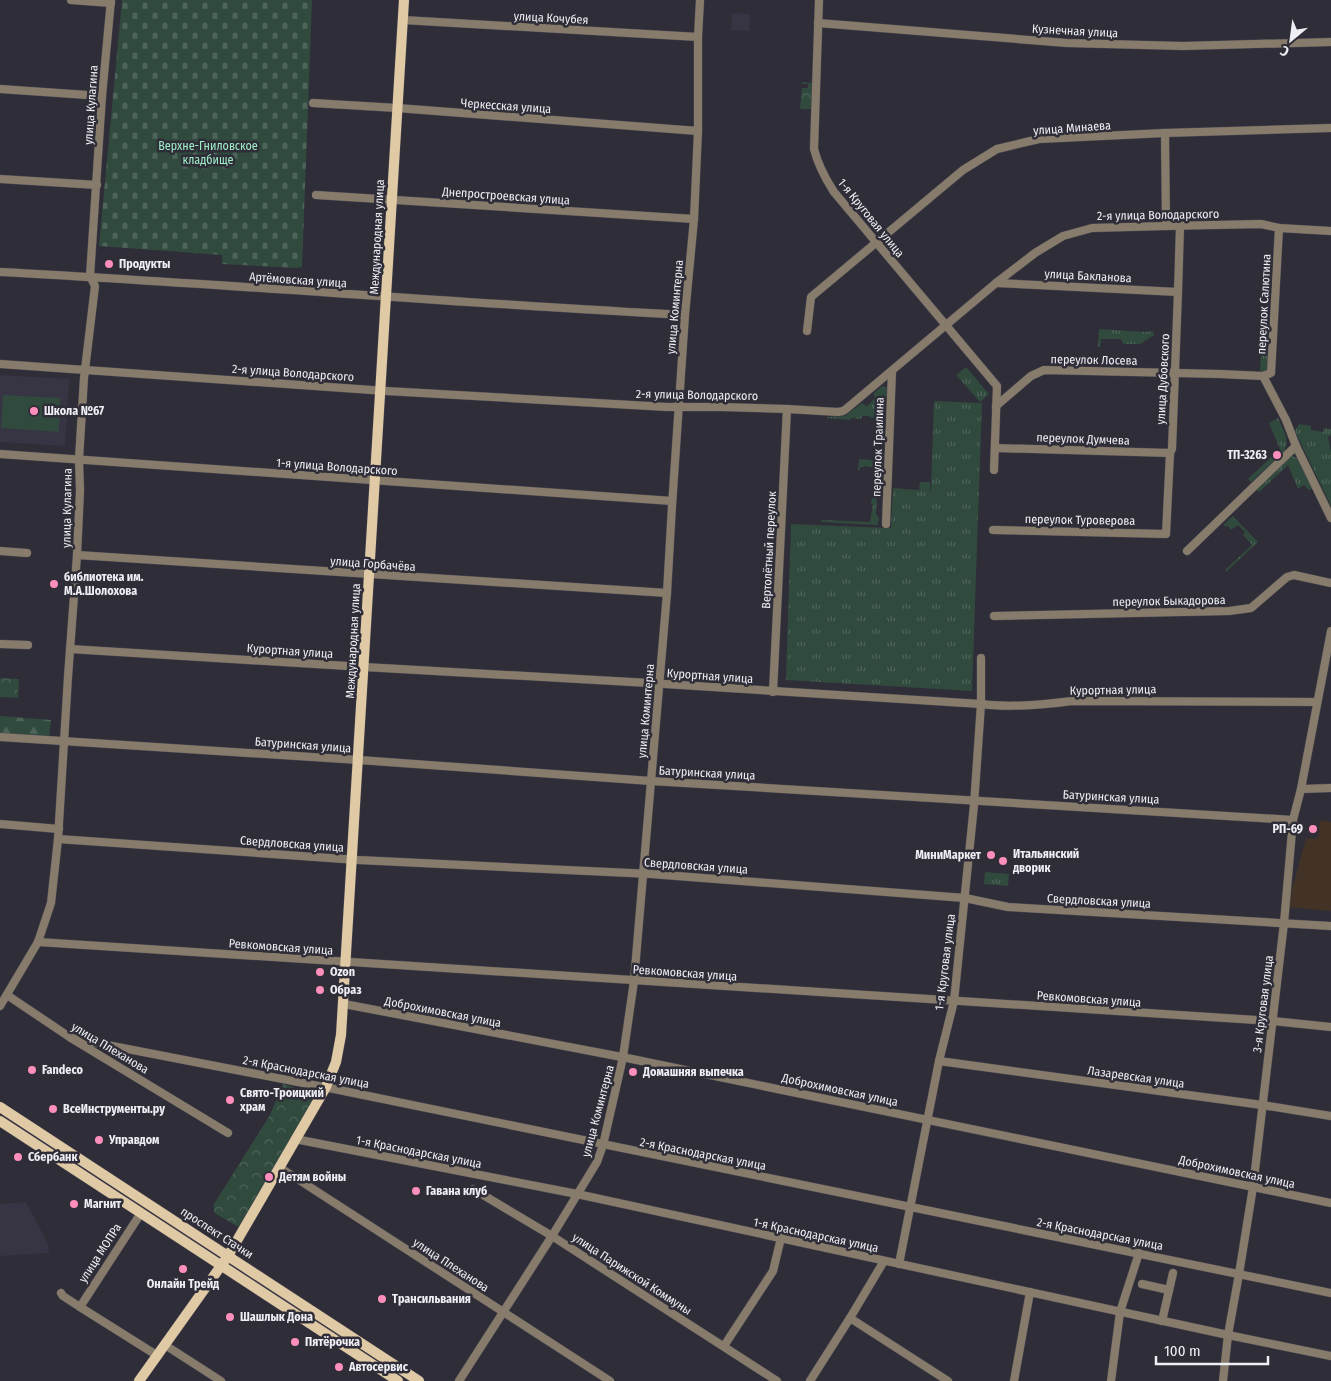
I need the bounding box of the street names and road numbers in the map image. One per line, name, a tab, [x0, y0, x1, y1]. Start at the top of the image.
street label: улица Кочубея	[513, 9, 589, 27]
street label: Кузнечная улица	[1032, 22, 1119, 40]
street label: улица Кулагина	[81, 65, 101, 145]
street label: Черкесская улица	[460, 96, 552, 116]
street label: улица Минаева	[1033, 118, 1111, 138]
street label: 1-я Круговая улица	[835, 176, 907, 260]
street label: Международная улица	[367, 179, 387, 295]
street label: Днепростроевская улица	[441, 184, 570, 207]
street label: 2-я улица Володарского	[1097, 207, 1219, 223]
street label: переулок Салютина	[1254, 253, 1274, 355]
street label: улица Коминтерна	[664, 259, 686, 355]
street label: улица Бакланова	[1044, 267, 1132, 285]
street label: Артёмовская улица	[249, 270, 347, 290]
street label: улица Дубовского	[1154, 333, 1172, 425]
street label: переулок Лосева	[1051, 352, 1138, 368]
street label: 2-я улица Володарского	[232, 362, 354, 384]
street label: 2-я улица Володарского	[636, 387, 758, 403]
street label: переулок Траилина	[869, 397, 887, 497]
street label: переулок Думчева	[1036, 430, 1130, 448]
street label: 1-я улица Володарского	[276, 456, 398, 478]
street label: улица Кулагина	[59, 468, 75, 548]
street label: Вертолётный переулок	[759, 491, 779, 609]
street label: переулок Туроверова	[1025, 512, 1135, 528]
street label: улица Горбачёва	[330, 554, 416, 574]
street label: Международная улица	[343, 583, 363, 699]
street label: переулок Быкадорова	[1112, 593, 1226, 609]
street label: Курортная улица	[246, 641, 334, 661]
street label: улица Коминтерна	[635, 663, 657, 759]
street label: Курортная улица	[666, 666, 754, 686]
street label: Курортная улица	[1070, 682, 1156, 698]
street label: Батуринская улица	[254, 735, 352, 755]
street label: Батуринская улица	[658, 763, 756, 783]
street label: Батуринская улица	[1062, 787, 1160, 807]
street label: Свердловская улица	[240, 833, 344, 855]
street label: Свердловская улица	[644, 855, 748, 877]
street label: Свердловская улица	[1047, 891, 1151, 911]
street label: 1-я Круговая улица	[932, 913, 958, 1011]
street label: Ревкомовская улица	[228, 936, 334, 958]
street label: 3-я Круговая улица	[1250, 954, 1276, 1053]
street label: Ревкомовская улица	[632, 962, 738, 984]
street label: Ревкомовская улица	[1036, 988, 1142, 1010]
street label: Доброхимовская улица	[383, 994, 503, 1030]
street label: улица Плеханова	[69, 1019, 151, 1077]
street label: 2-я Краснодарская улица	[242, 1053, 370, 1091]
street label: улица Коминтерна	[579, 1063, 617, 1159]
street label: Лазаревская улица	[1087, 1063, 1185, 1091]
street label: Доброхимовская улица	[780, 1071, 899, 1109]
street label: 1-я Краснодарская улица	[355, 1133, 483, 1171]
street label: 2-я Краснодарская улица	[639, 1135, 767, 1173]
street label: Доброхимовская улица	[1177, 1153, 1296, 1191]
street label: проспект Стачки	[178, 1204, 256, 1262]
street label: 1-я Краснодарская улица	[752, 1215, 880, 1255]
street label: 2-я Краснодарская улица	[1036, 1215, 1164, 1253]
street label: улица МОПРа	[76, 1221, 124, 1285]
street label: улица Парижской Коммуны	[570, 1230, 694, 1318]
street label: улица Плеханова	[410, 1235, 492, 1295]

